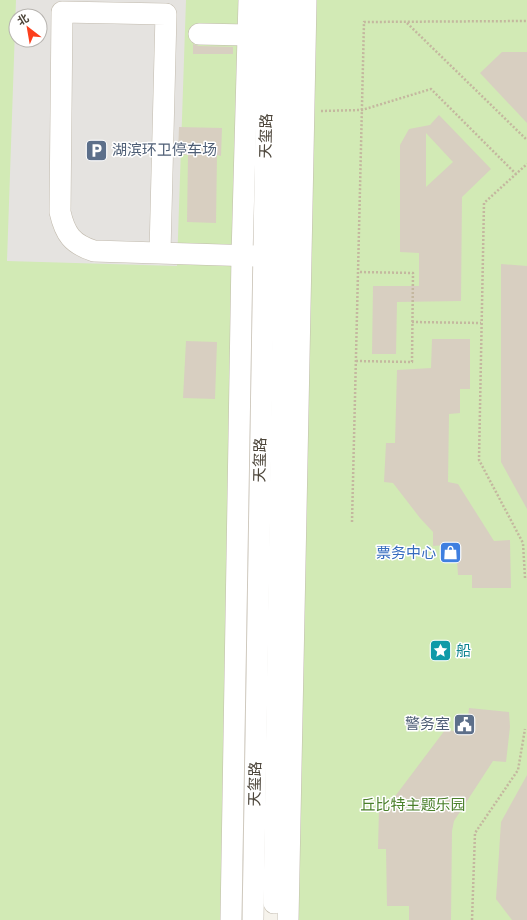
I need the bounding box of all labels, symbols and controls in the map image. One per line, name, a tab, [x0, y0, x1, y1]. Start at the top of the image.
north arrow	[8, 8, 48, 48]
text: 北	[15, 11, 31, 28]
street label: 天玺路	[256, 113, 275, 159]
parking icon: 湖滨环卫停车场	[83, 137, 109, 163]
place label: 湖滨环卫停车场	[112, 140, 217, 159]
street label: 天玺路	[250, 437, 269, 483]
shop icon: 票务中心	[438, 540, 464, 566]
place label: 票务中心	[376, 543, 436, 562]
place icon: 船	[428, 638, 454, 664]
place label: 船	[456, 641, 471, 660]
public building icon: 警务室	[452, 711, 478, 737]
place label: 警务室	[405, 714, 450, 733]
street label: 天玺路	[245, 761, 264, 807]
park label: 丘比特主题乐园	[360, 795, 466, 814]

